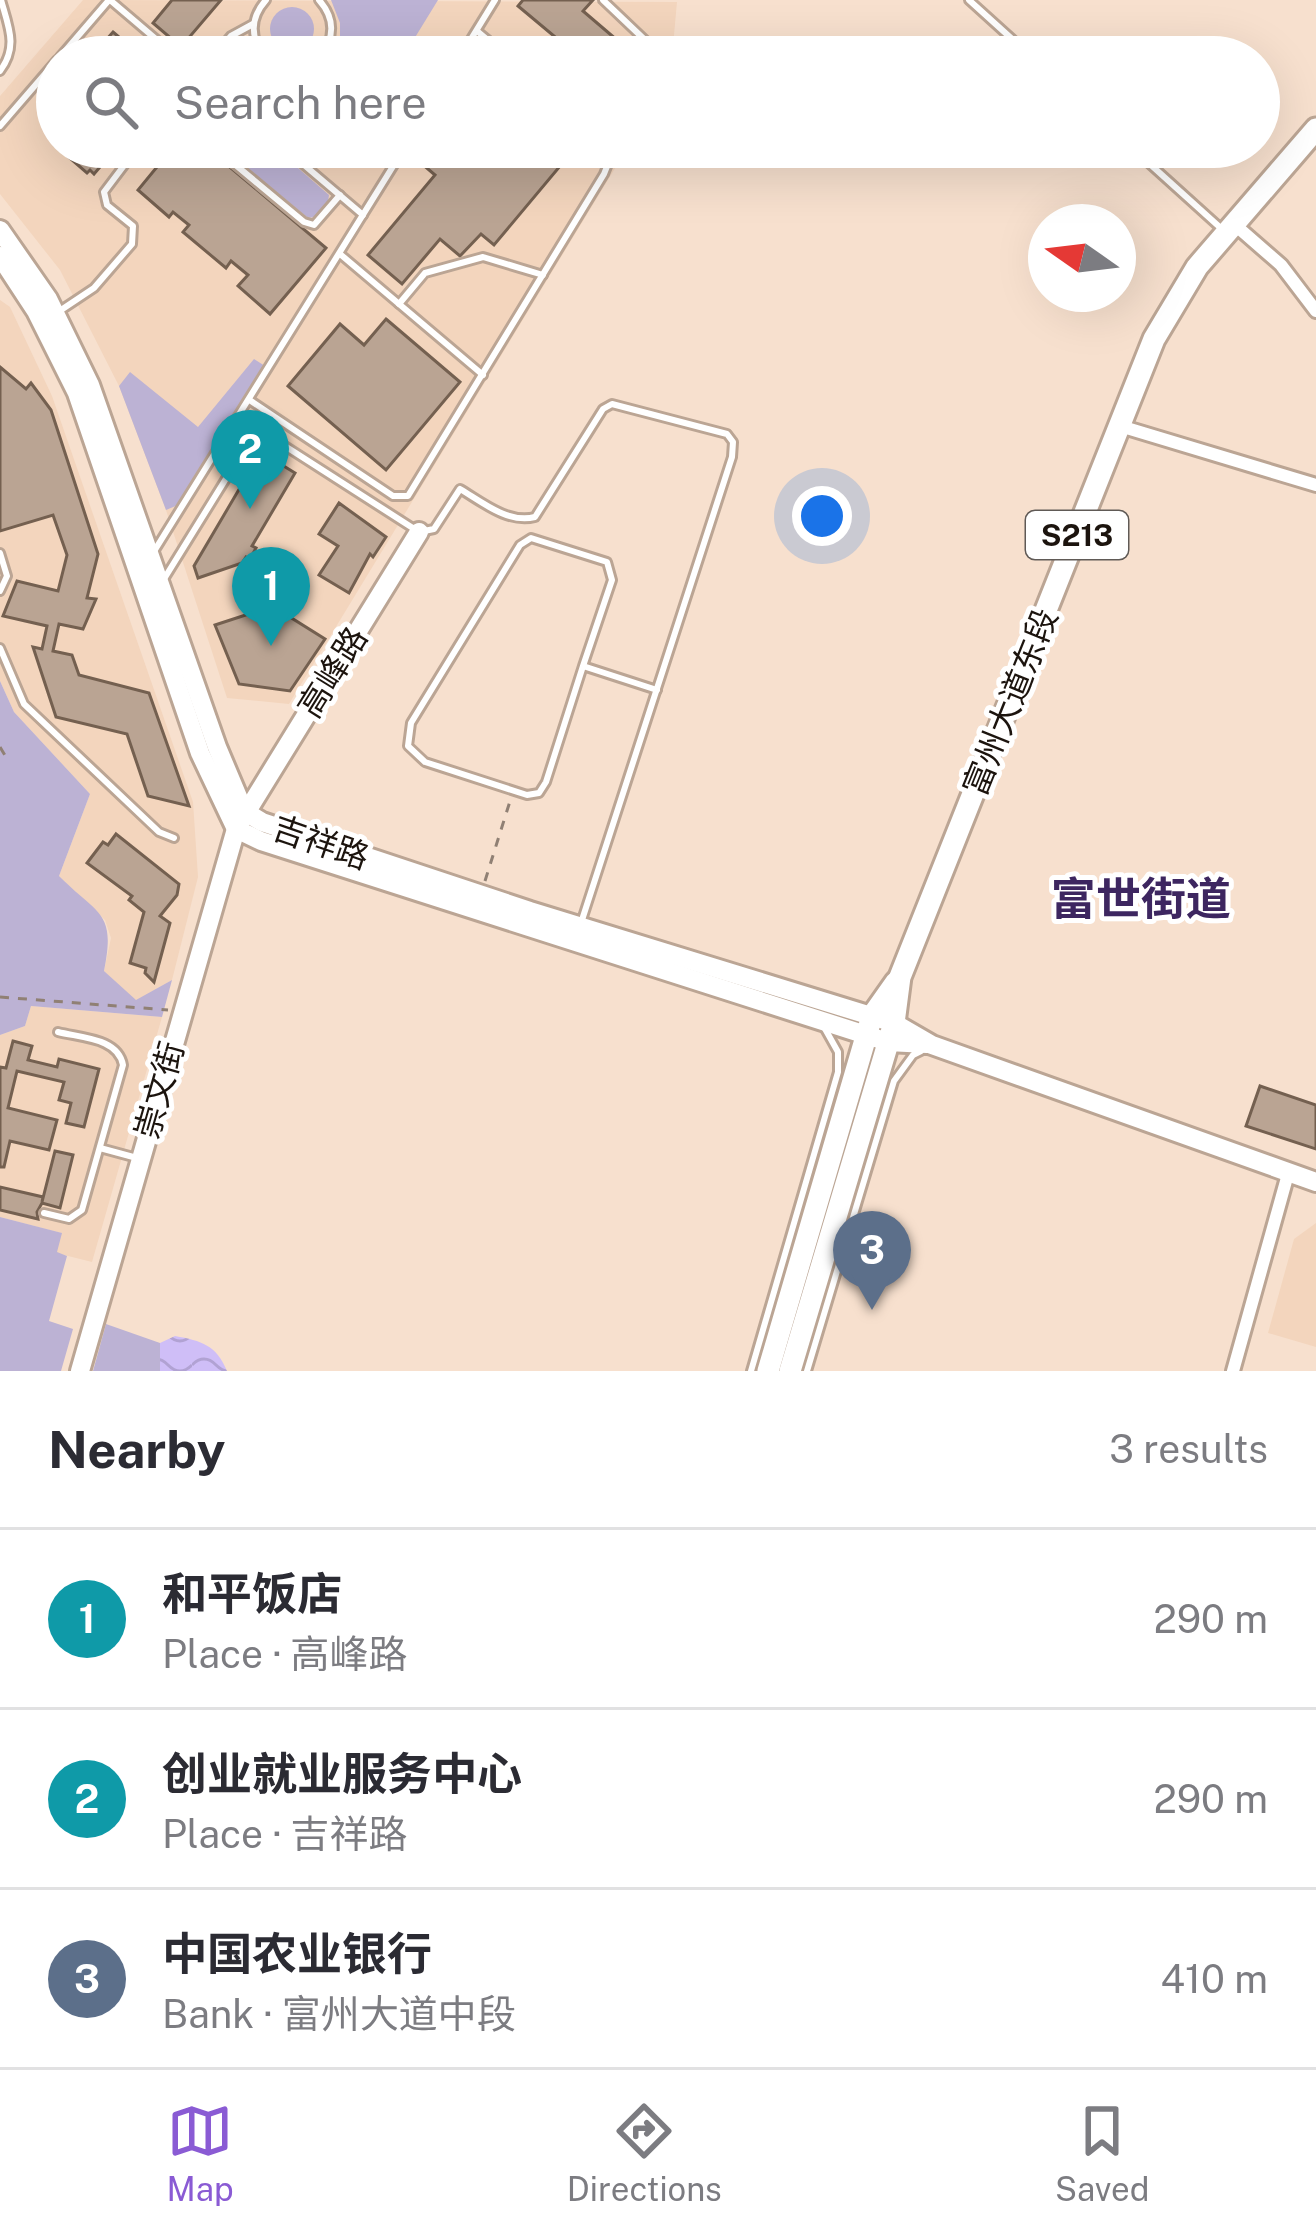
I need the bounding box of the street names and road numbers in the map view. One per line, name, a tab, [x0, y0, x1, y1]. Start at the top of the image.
road number: S213	[1026, 511, 1128, 559]
street label: 富州大道东段	[955, 603, 1065, 801]
street label: 高峰路	[290, 620, 374, 724]
street label: 吉祥路	[268, 808, 374, 876]
street label: 崇文街	[127, 1037, 191, 1143]

